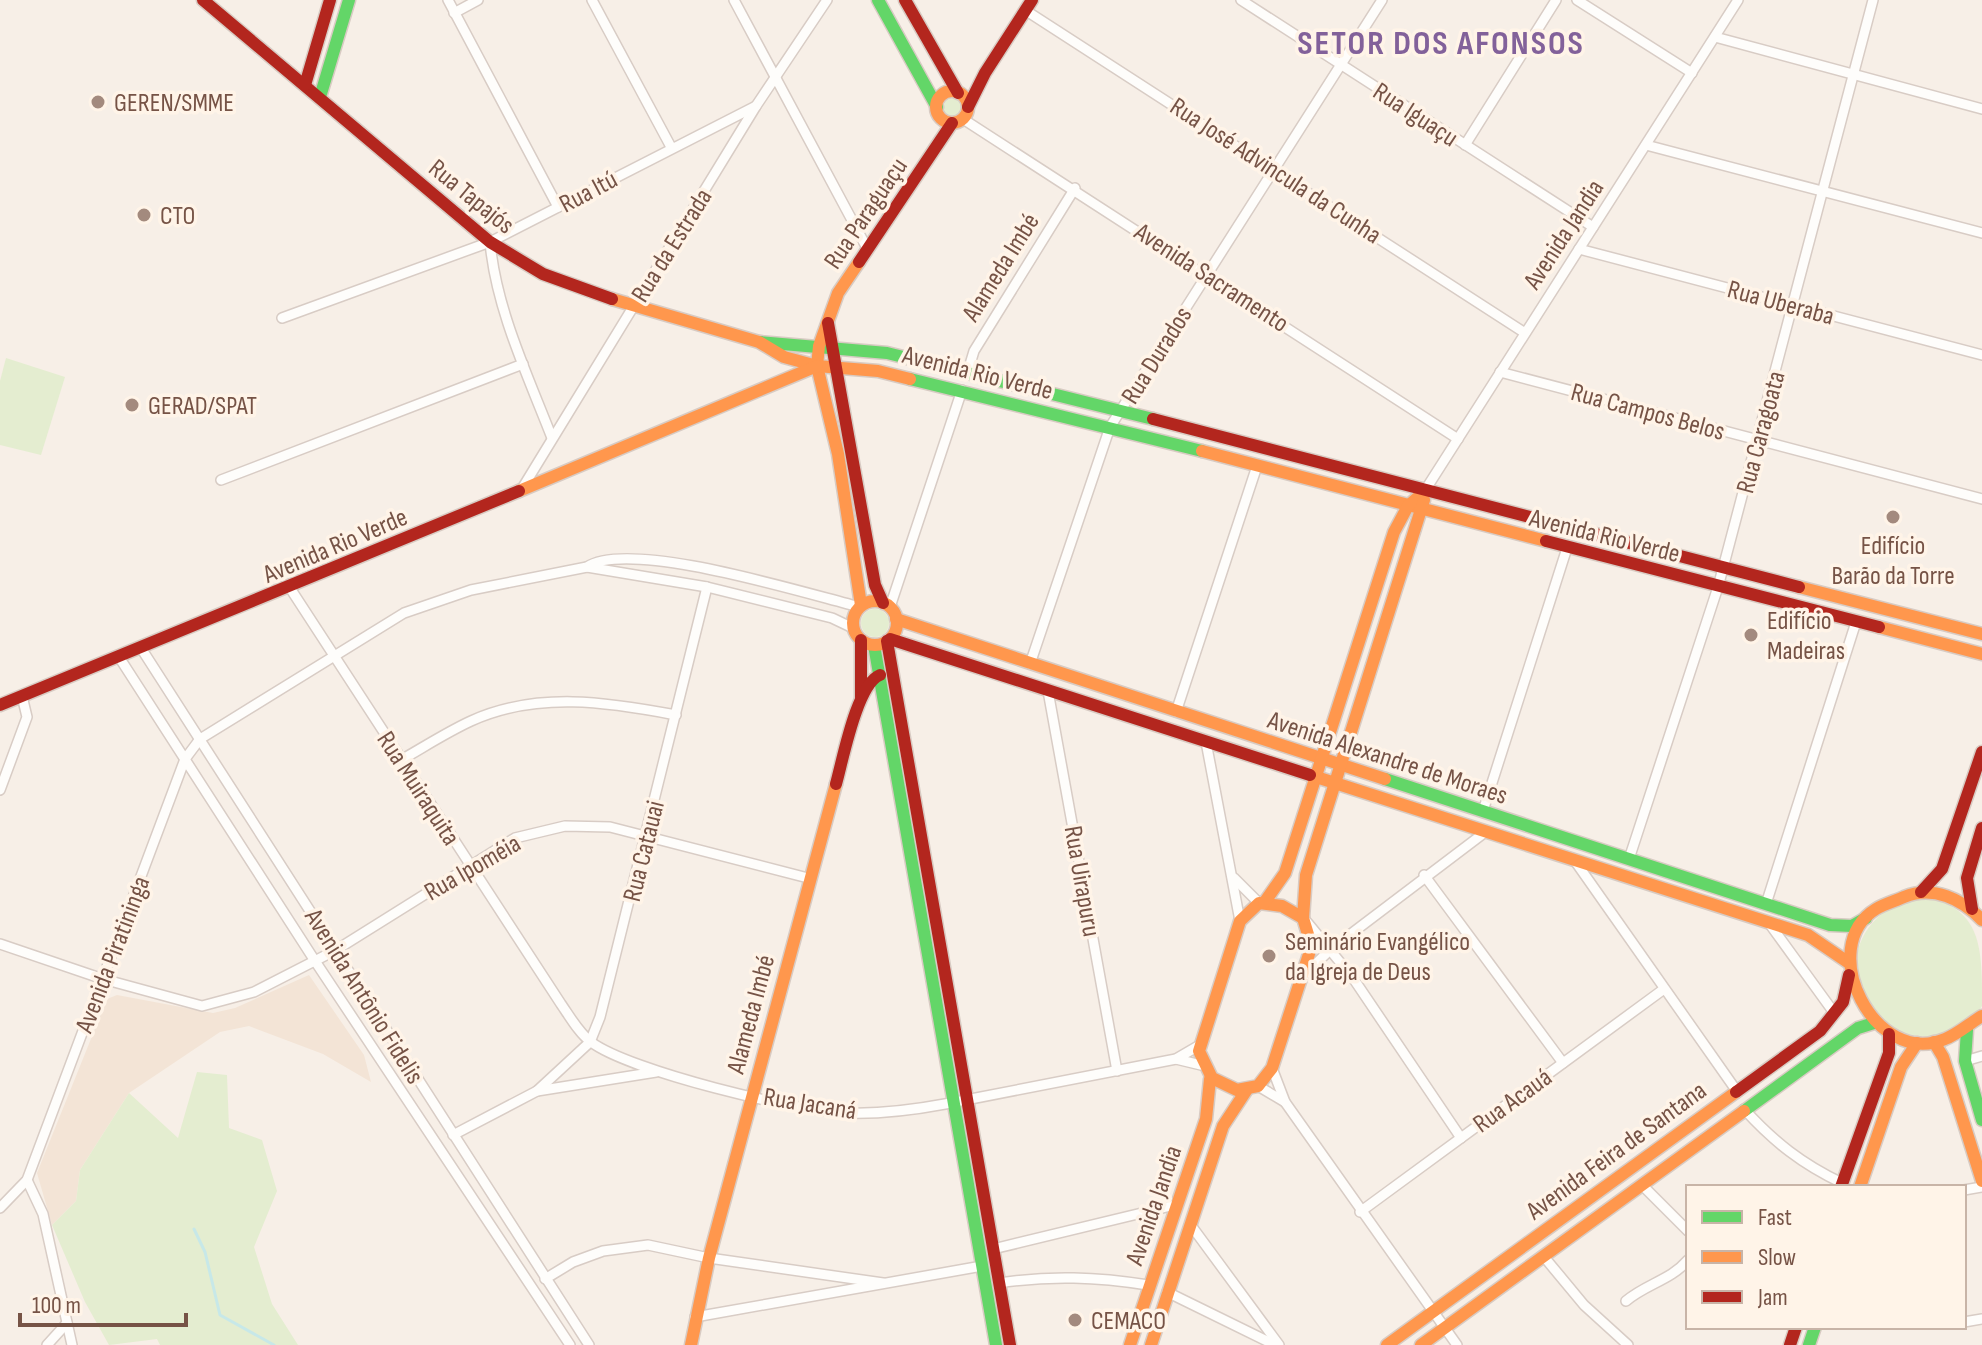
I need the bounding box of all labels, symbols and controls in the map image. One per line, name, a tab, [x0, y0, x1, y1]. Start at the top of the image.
district label: SETOR DOS AFONSOS	[1297, 23, 1585, 64]
street label: Rua Iguaçu	[1367, 76, 1463, 154]
place label: GEREN/SMME	[114, 88, 234, 119]
street label: Rua José Advincula da Cunha	[1164, 91, 1387, 251]
marker: GEREN/SMME	[89, 93, 107, 111]
street label: Rua Paraguaçu	[818, 152, 915, 275]
street label: Rua Tapajós	[422, 153, 520, 241]
street label: Rua Itú	[554, 164, 623, 220]
street label: Avenida Jandia	[1517, 174, 1611, 296]
street label: Rua da Estrada	[625, 183, 719, 308]
place label: CTO	[160, 201, 195, 232]
marker: CTO	[135, 206, 153, 224]
street label: Alameda Imbé	[955, 208, 1047, 328]
street label: Avenida Sacramento	[1127, 216, 1294, 340]
street label: Rua Uberaba	[1724, 274, 1837, 333]
street label: Rua Durados	[1115, 301, 1199, 410]
street label: Avenida Rio Verde	[898, 340, 1056, 407]
street label: Rua Caragoata	[1730, 368, 1793, 497]
street label: Rua Campos Belos	[1567, 377, 1728, 448]
place label: GERAD/SPAT	[148, 391, 257, 422]
marker: GERAD/SPAT	[123, 396, 141, 414]
street label: Avenida Rio Verde	[258, 502, 412, 591]
street label: Avenida Rio Verde	[1525, 503, 1683, 570]
marker: Edifício Barão da Torre	[1884, 508, 1902, 526]
place label: Edifício Barão da Torre	[1831, 531, 1955, 592]
place label: Edifício Madeiras	[1767, 606, 1845, 667]
marker: Edifício Madeiras	[1742, 626, 1760, 644]
street label: Avenida Alexandre de Moraes	[1263, 705, 1511, 812]
street label: Rua Muiraquita	[369, 726, 466, 852]
street label: Rua Catauai	[617, 798, 672, 905]
street label: Rua Uirapuru	[1057, 824, 1106, 939]
street label: Rua Ipoméia	[419, 828, 526, 908]
street label: Avenida Piratininga	[69, 872, 157, 1038]
street label: Avenida Antônio Fidelis	[297, 903, 430, 1090]
place label: Seminário Evangélico da Igreja de Deus	[1285, 927, 1470, 988]
marker: Seminário Evangélico da Igreja de Deus	[1260, 947, 1278, 965]
street label: Alameda Imbé	[720, 952, 782, 1078]
street label: Rua Acauá	[1468, 1062, 1558, 1140]
street label: Avenida Feira de Santana	[1520, 1076, 1713, 1227]
street label: Rua Jacaná	[761, 1082, 858, 1127]
street label: Avenida Jandia	[1119, 1142, 1189, 1270]
legend	[1686, 1185, 1966, 1329]
text: Fast	[1758, 1203, 1792, 1232]
text: Slow	[1758, 1243, 1796, 1272]
scale bar	[20, 1277, 186, 1327]
text: Jam	[1757, 1283, 1788, 1312]
text: 100 m	[32, 1291, 81, 1320]
place label: CEMACO	[1091, 1306, 1166, 1337]
marker: CEMACO	[1066, 1311, 1084, 1329]

